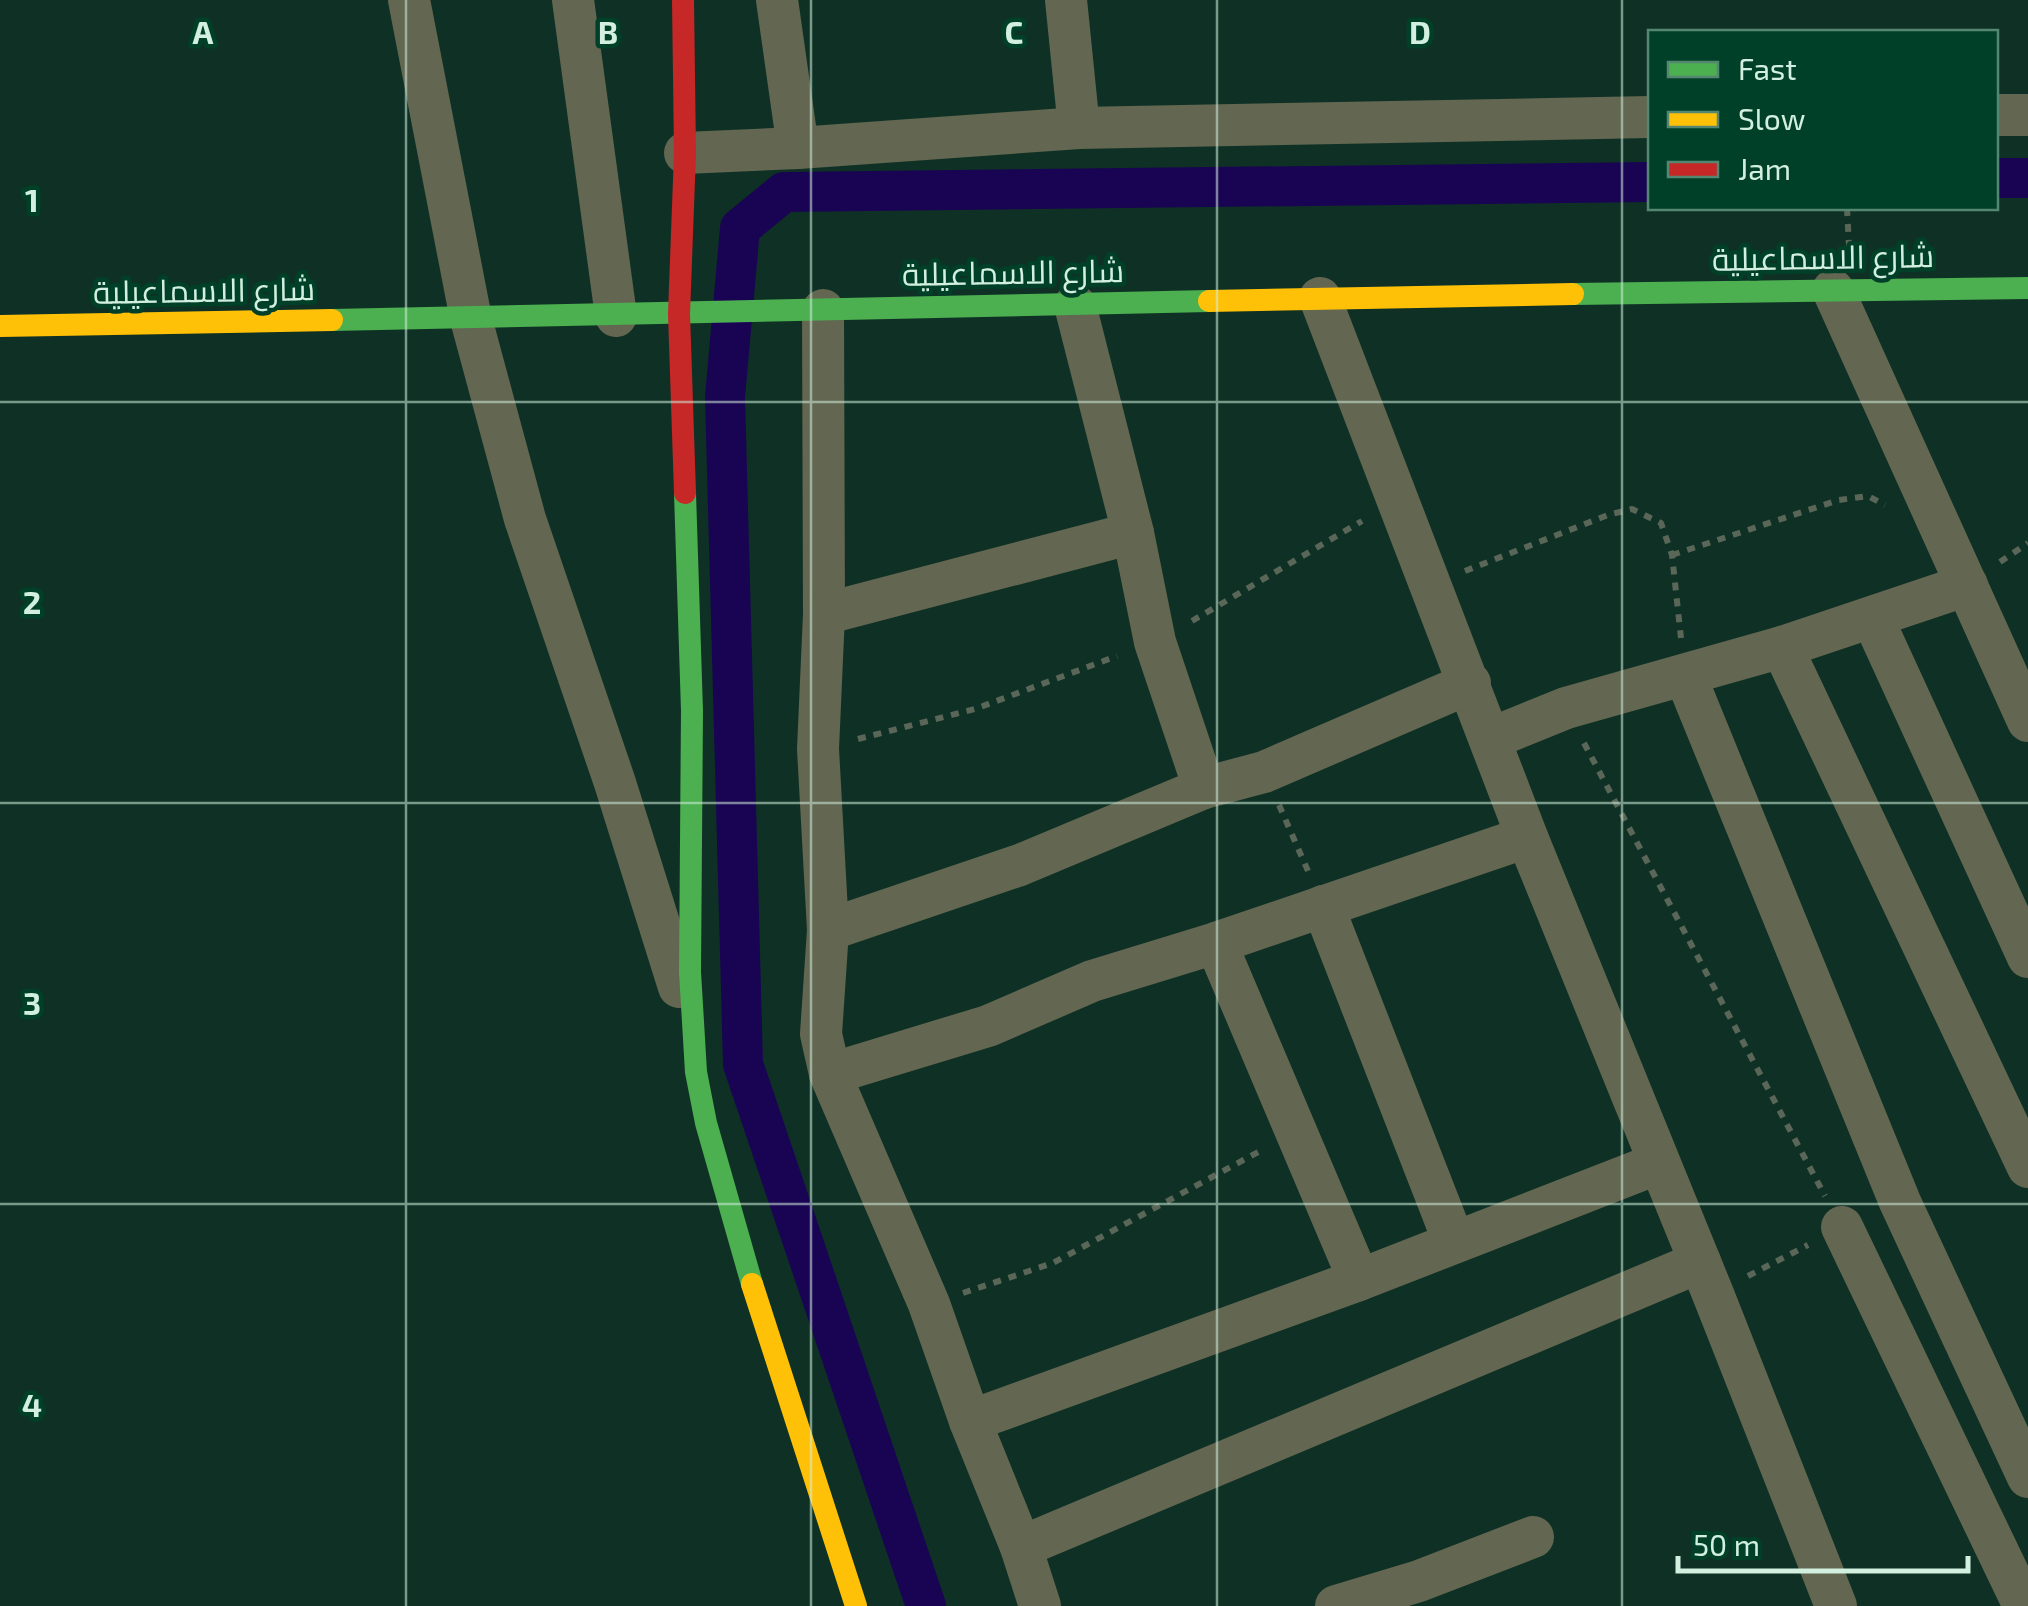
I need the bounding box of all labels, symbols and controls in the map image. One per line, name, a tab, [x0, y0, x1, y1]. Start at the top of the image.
text: A	[193, 12, 214, 50]
text: B	[598, 12, 618, 50]
text: C	[1005, 12, 1023, 50]
text: D	[1409, 12, 1431, 50]
legend	[1648, 30, 1998, 210]
text: Fast	[1738, 50, 1797, 86]
text: Slow	[1738, 100, 1805, 136]
text: Jam	[1738, 150, 1791, 186]
text: 1	[25, 180, 39, 218]
street label: شارع الاسماعيلية	[1712, 235, 1934, 282]
street label: شارع الاسماعيلية	[902, 250, 1124, 297]
street label: شارع الاسماعيلية	[93, 268, 315, 315]
text: 2	[23, 582, 41, 620]
text: 3	[23, 983, 41, 1021]
text: 4	[22, 1385, 42, 1423]
scale bar	[1678, 1511, 1968, 1573]
text: 50 m	[1693, 1526, 1760, 1562]

